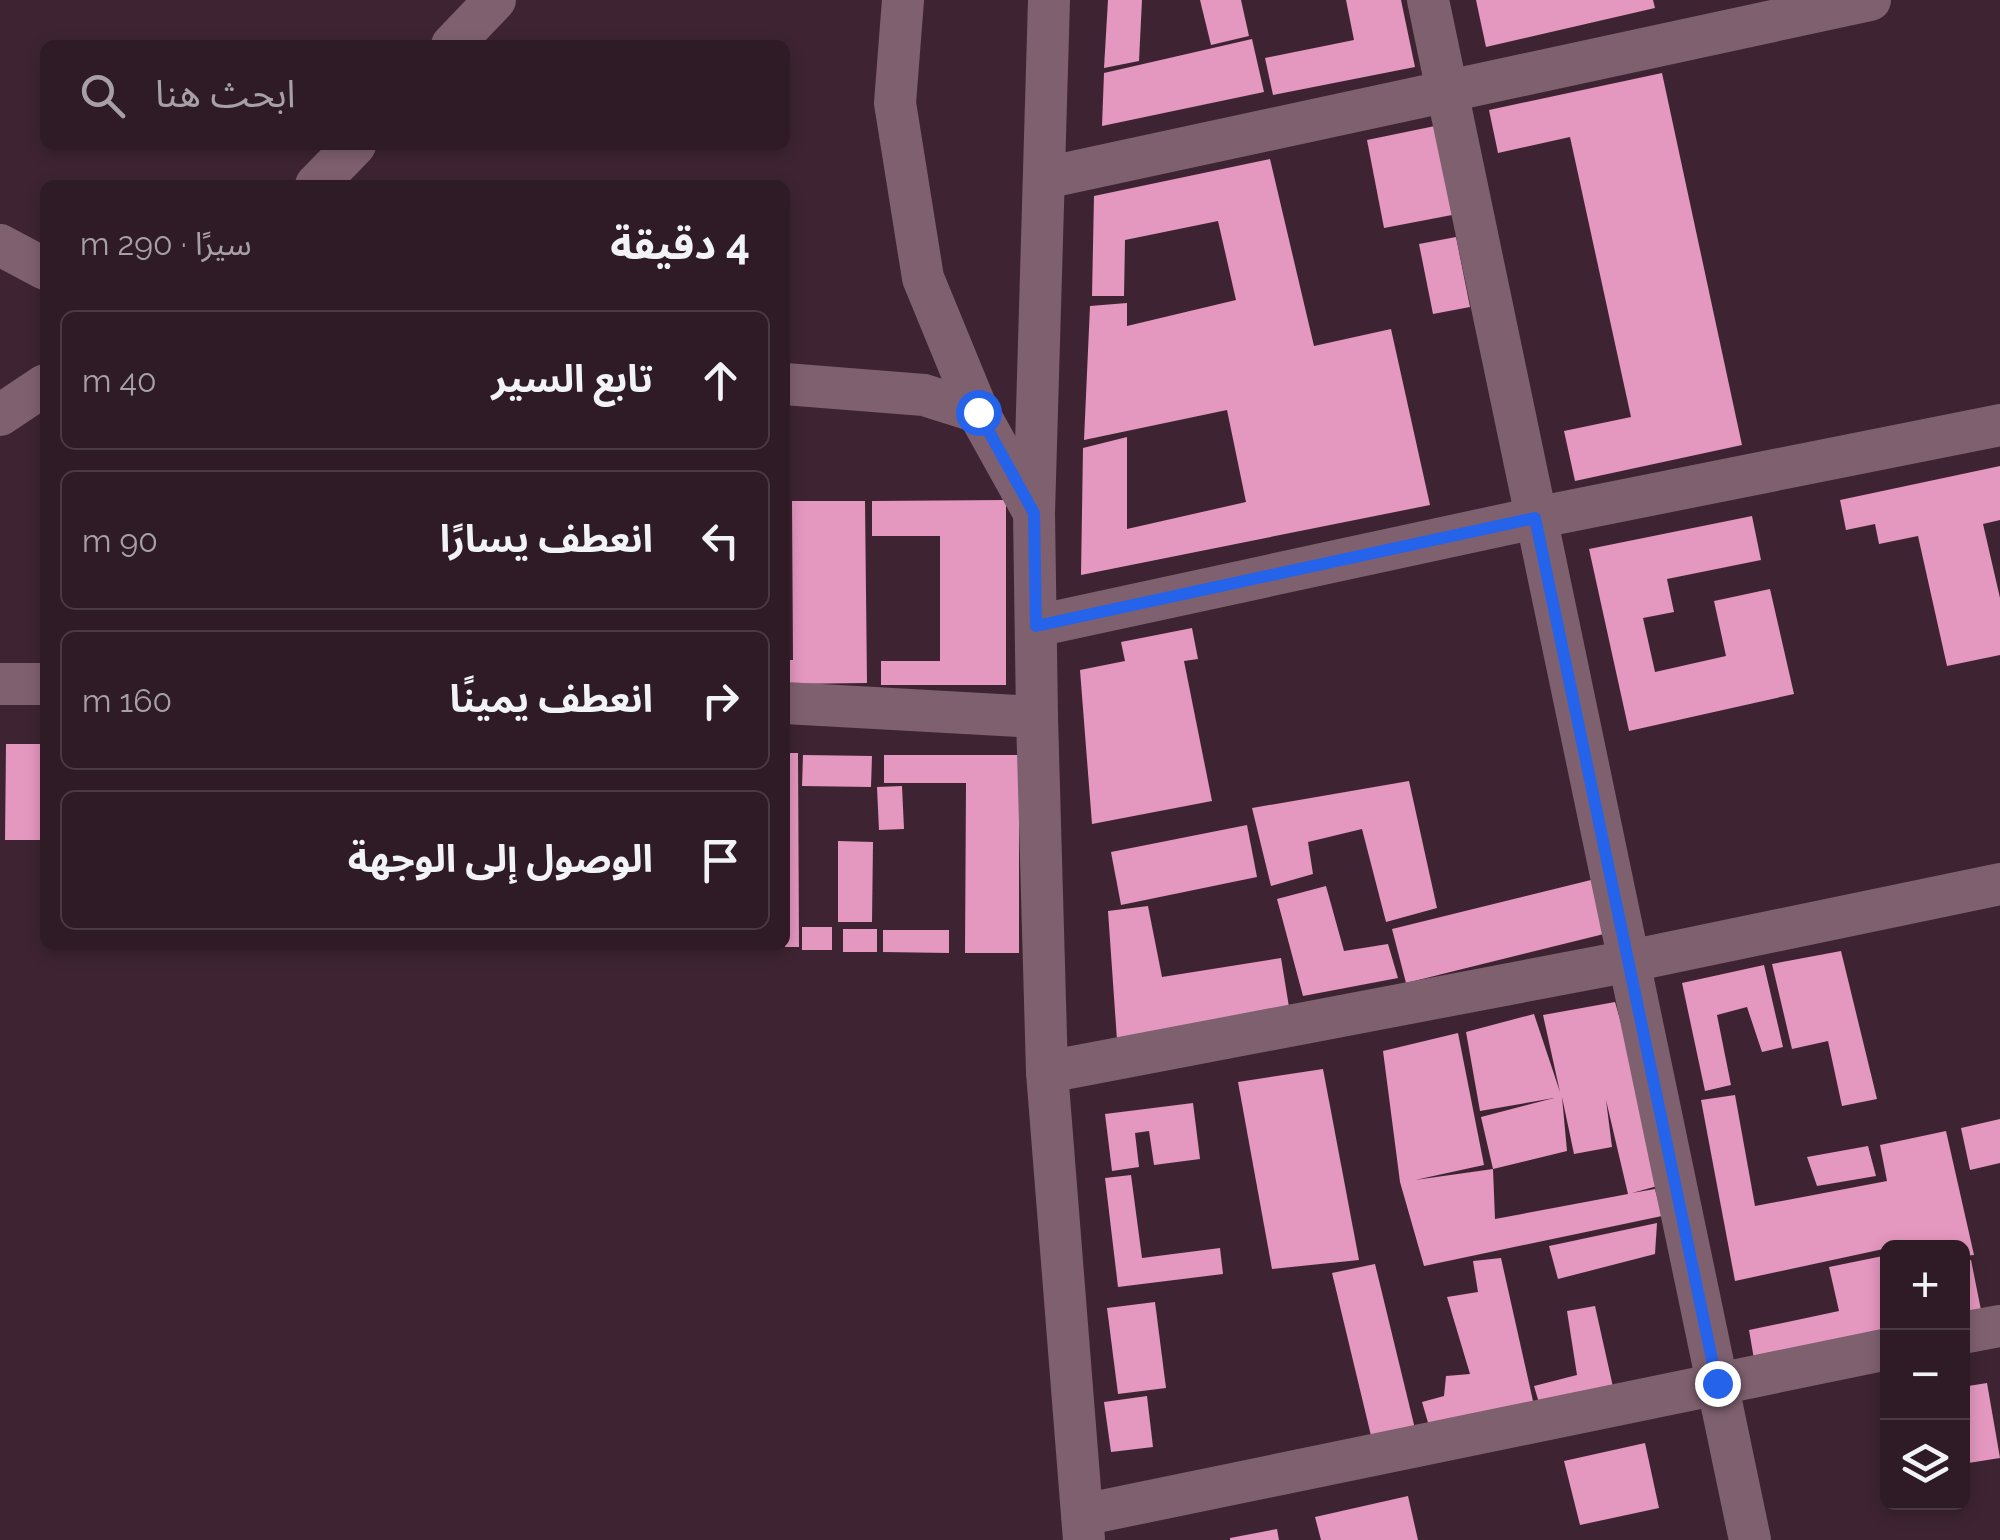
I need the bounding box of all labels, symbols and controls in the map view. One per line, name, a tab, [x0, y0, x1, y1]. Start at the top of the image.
search box	[40, 40, 790, 150]
icon: search	[75, 68, 130, 123]
text: ابحث هنا	[155, 71, 296, 116]
text: 4 دقيقة	[610, 220, 750, 269]
text: سيرًا · 290 m	[80, 225, 252, 262]
icon: ahead	[693, 353, 748, 408]
text: تابع السير	[491, 356, 653, 401]
text: 40 m	[82, 362, 157, 399]
route start	[956, 390, 1002, 436]
icon: left	[693, 513, 748, 568]
text: انعطف يسارًا	[440, 516, 653, 561]
text: 90 m	[82, 522, 158, 559]
icon: right	[693, 673, 748, 728]
text: انعطف يمينًا	[450, 676, 653, 721]
text: 160 m	[82, 682, 172, 719]
icon: arrive	[693, 833, 748, 888]
text: الوصول إلى الوجهة	[348, 836, 653, 881]
map controls	[1880, 1240, 1970, 1510]
button: +	[1880, 1240, 1970, 1330]
button: −	[1880, 1330, 1970, 1420]
route end	[1695, 1361, 1741, 1407]
button: layers	[1880, 1420, 1970, 1510]

